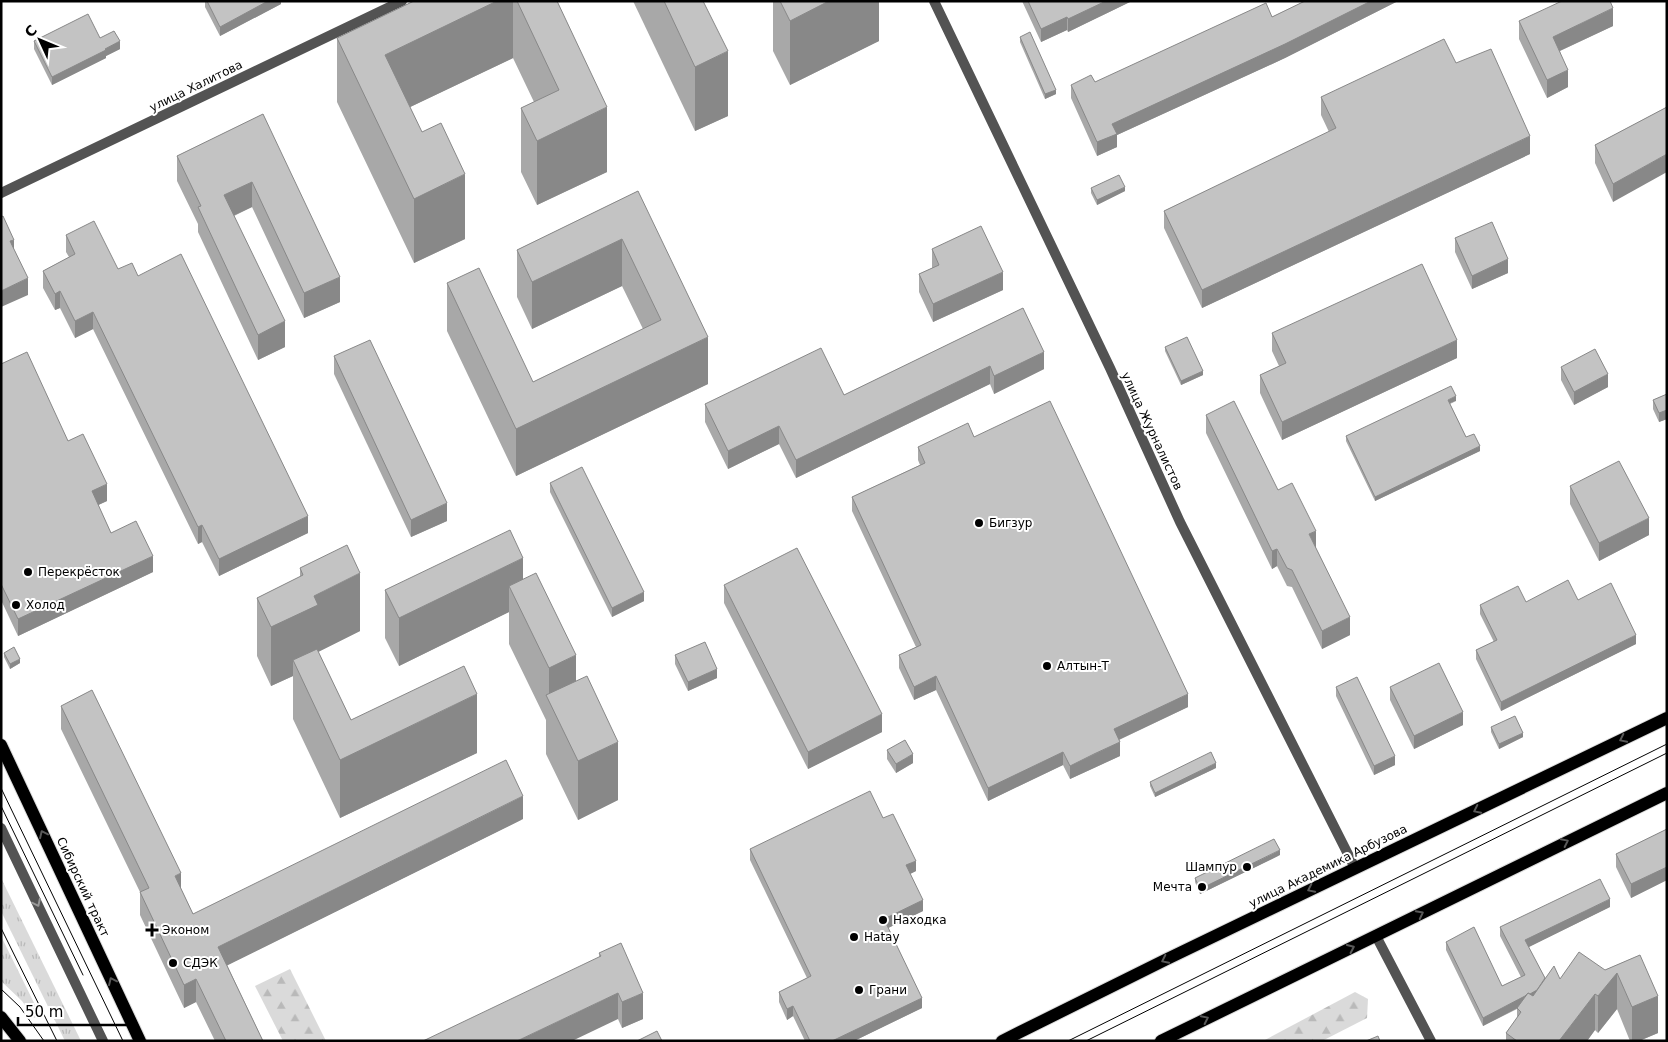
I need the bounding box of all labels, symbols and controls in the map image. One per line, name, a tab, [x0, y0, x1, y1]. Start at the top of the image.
north arrow	[15, 15, 65, 65]
text: С	[21, 22, 40, 40]
street label: улица Халитова	[147, 57, 245, 115]
street label: улица Журналистов	[1119, 370, 1185, 492]
place label: Бигзур	[989, 516, 1032, 530]
marker: Бигзур	[973, 517, 985, 529]
place label: Перекрёсток	[38, 565, 120, 579]
marker: Перекрёсток	[22, 566, 34, 578]
place label: Холод	[26, 598, 65, 612]
marker: Холод	[10, 599, 22, 611]
place label: Алтын-Т	[1057, 659, 1110, 673]
marker: Алтын-Т	[1041, 660, 1053, 672]
one-way arrow	[1619, 733, 1628, 743]
one-way arrow	[1473, 803, 1482, 813]
street label: улица Академика Арбузова	[1247, 822, 1409, 910]
one-way arrow	[38, 830, 49, 839]
street label: Сибирский тракт	[54, 835, 112, 939]
one-way arrow	[1560, 838, 1569, 848]
place label: Шампур	[1185, 860, 1237, 874]
marker: Шампур	[1241, 861, 1253, 873]
place label: Мечта	[1153, 880, 1192, 894]
marker: Мечта	[1196, 881, 1208, 893]
one-way arrow	[1307, 883, 1316, 894]
one-way arrow	[31, 898, 42, 907]
one-way arrow	[1414, 910, 1423, 920]
place label: Находка	[893, 913, 947, 927]
marker: Находка	[877, 914, 889, 926]
place label: Эконом	[162, 923, 209, 937]
marker: Эконом	[146, 924, 158, 936]
place label: Hatay	[864, 930, 900, 944]
marker: Hatay	[848, 931, 860, 943]
one-way arrow	[1346, 944, 1355, 954]
one-way arrow	[1161, 954, 1170, 964]
place label: СДЭК	[183, 956, 218, 970]
marker: СДЭК	[167, 957, 179, 969]
one-way arrow	[108, 977, 118, 986]
place label: Грани	[869, 983, 907, 997]
marker: Грани	[853, 984, 865, 996]
scale bar	[18, 994, 129, 1026]
text: 50 m	[25, 1003, 63, 1021]
one-way arrow	[1200, 1015, 1209, 1025]

